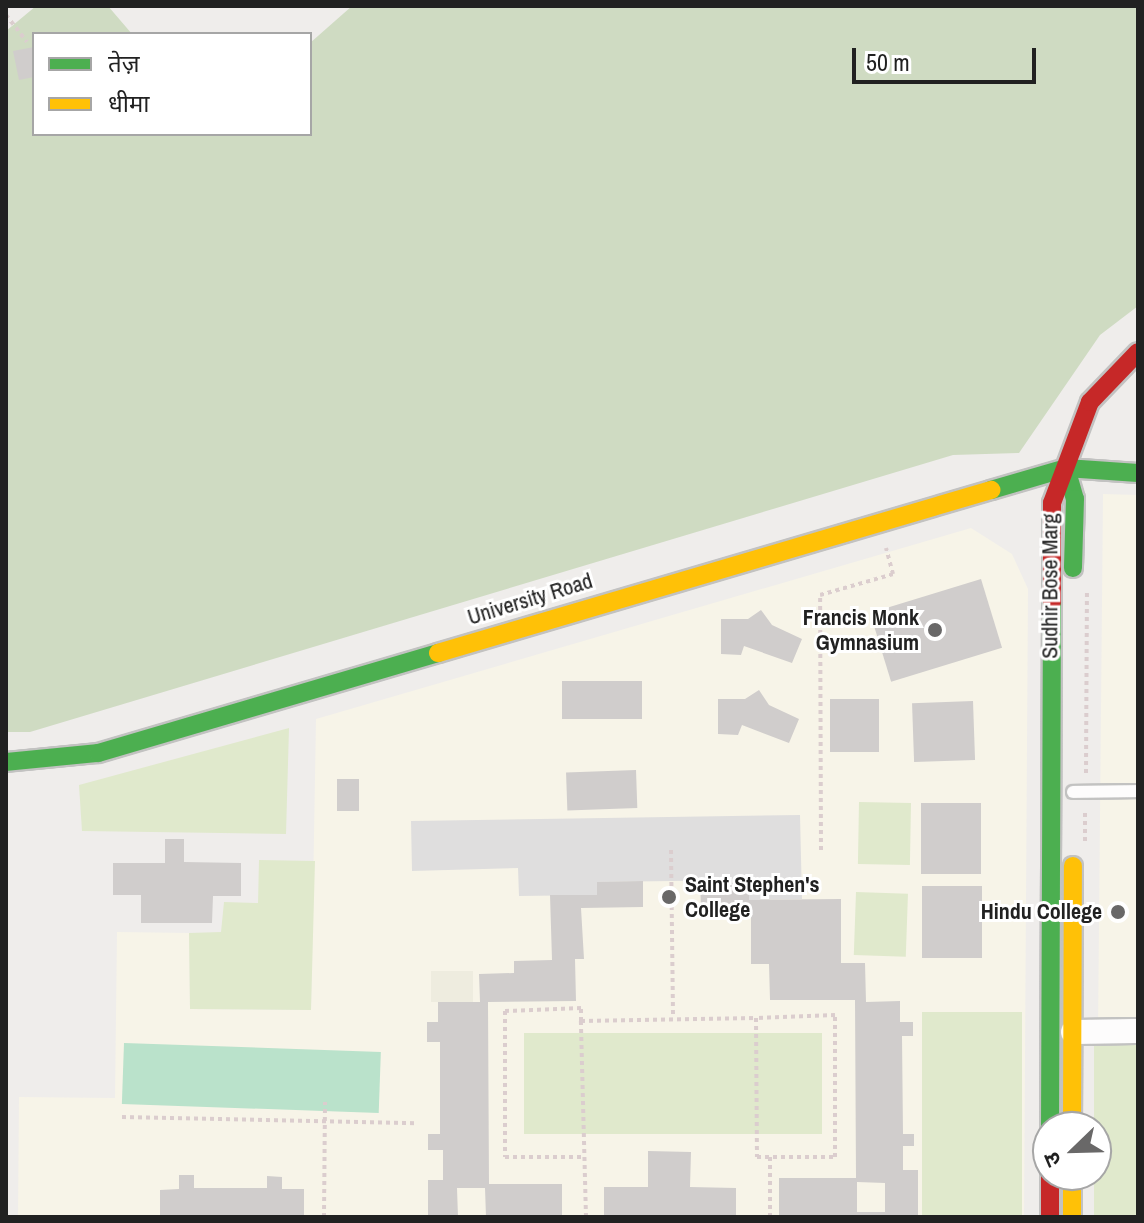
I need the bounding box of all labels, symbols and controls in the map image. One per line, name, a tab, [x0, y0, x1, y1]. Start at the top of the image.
legend	[32, 32, 312, 136]
scale bar	[856, 32, 1040, 82]
text: 50 m	[866, 46, 910, 78]
text: तेज़	[108, 47, 140, 79]
text: धीमा	[108, 87, 150, 119]
street label: Sudhir Bose Marg	[1037, 513, 1063, 659]
street label: University Road	[464, 567, 596, 631]
place label: Francis Monk Gymnasium	[803, 604, 919, 656]
marker: Francis Monk Gymnasium	[926, 621, 944, 639]
place label: Saint Stephen's College	[685, 871, 820, 922]
marker: Saint Stephen's College	[660, 888, 678, 906]
place label: Hindu College	[981, 899, 1102, 925]
marker: Hindu College	[1109, 903, 1127, 921]
north arrow	[1032, 1111, 1112, 1191]
text: उ	[1035, 1148, 1068, 1171]

